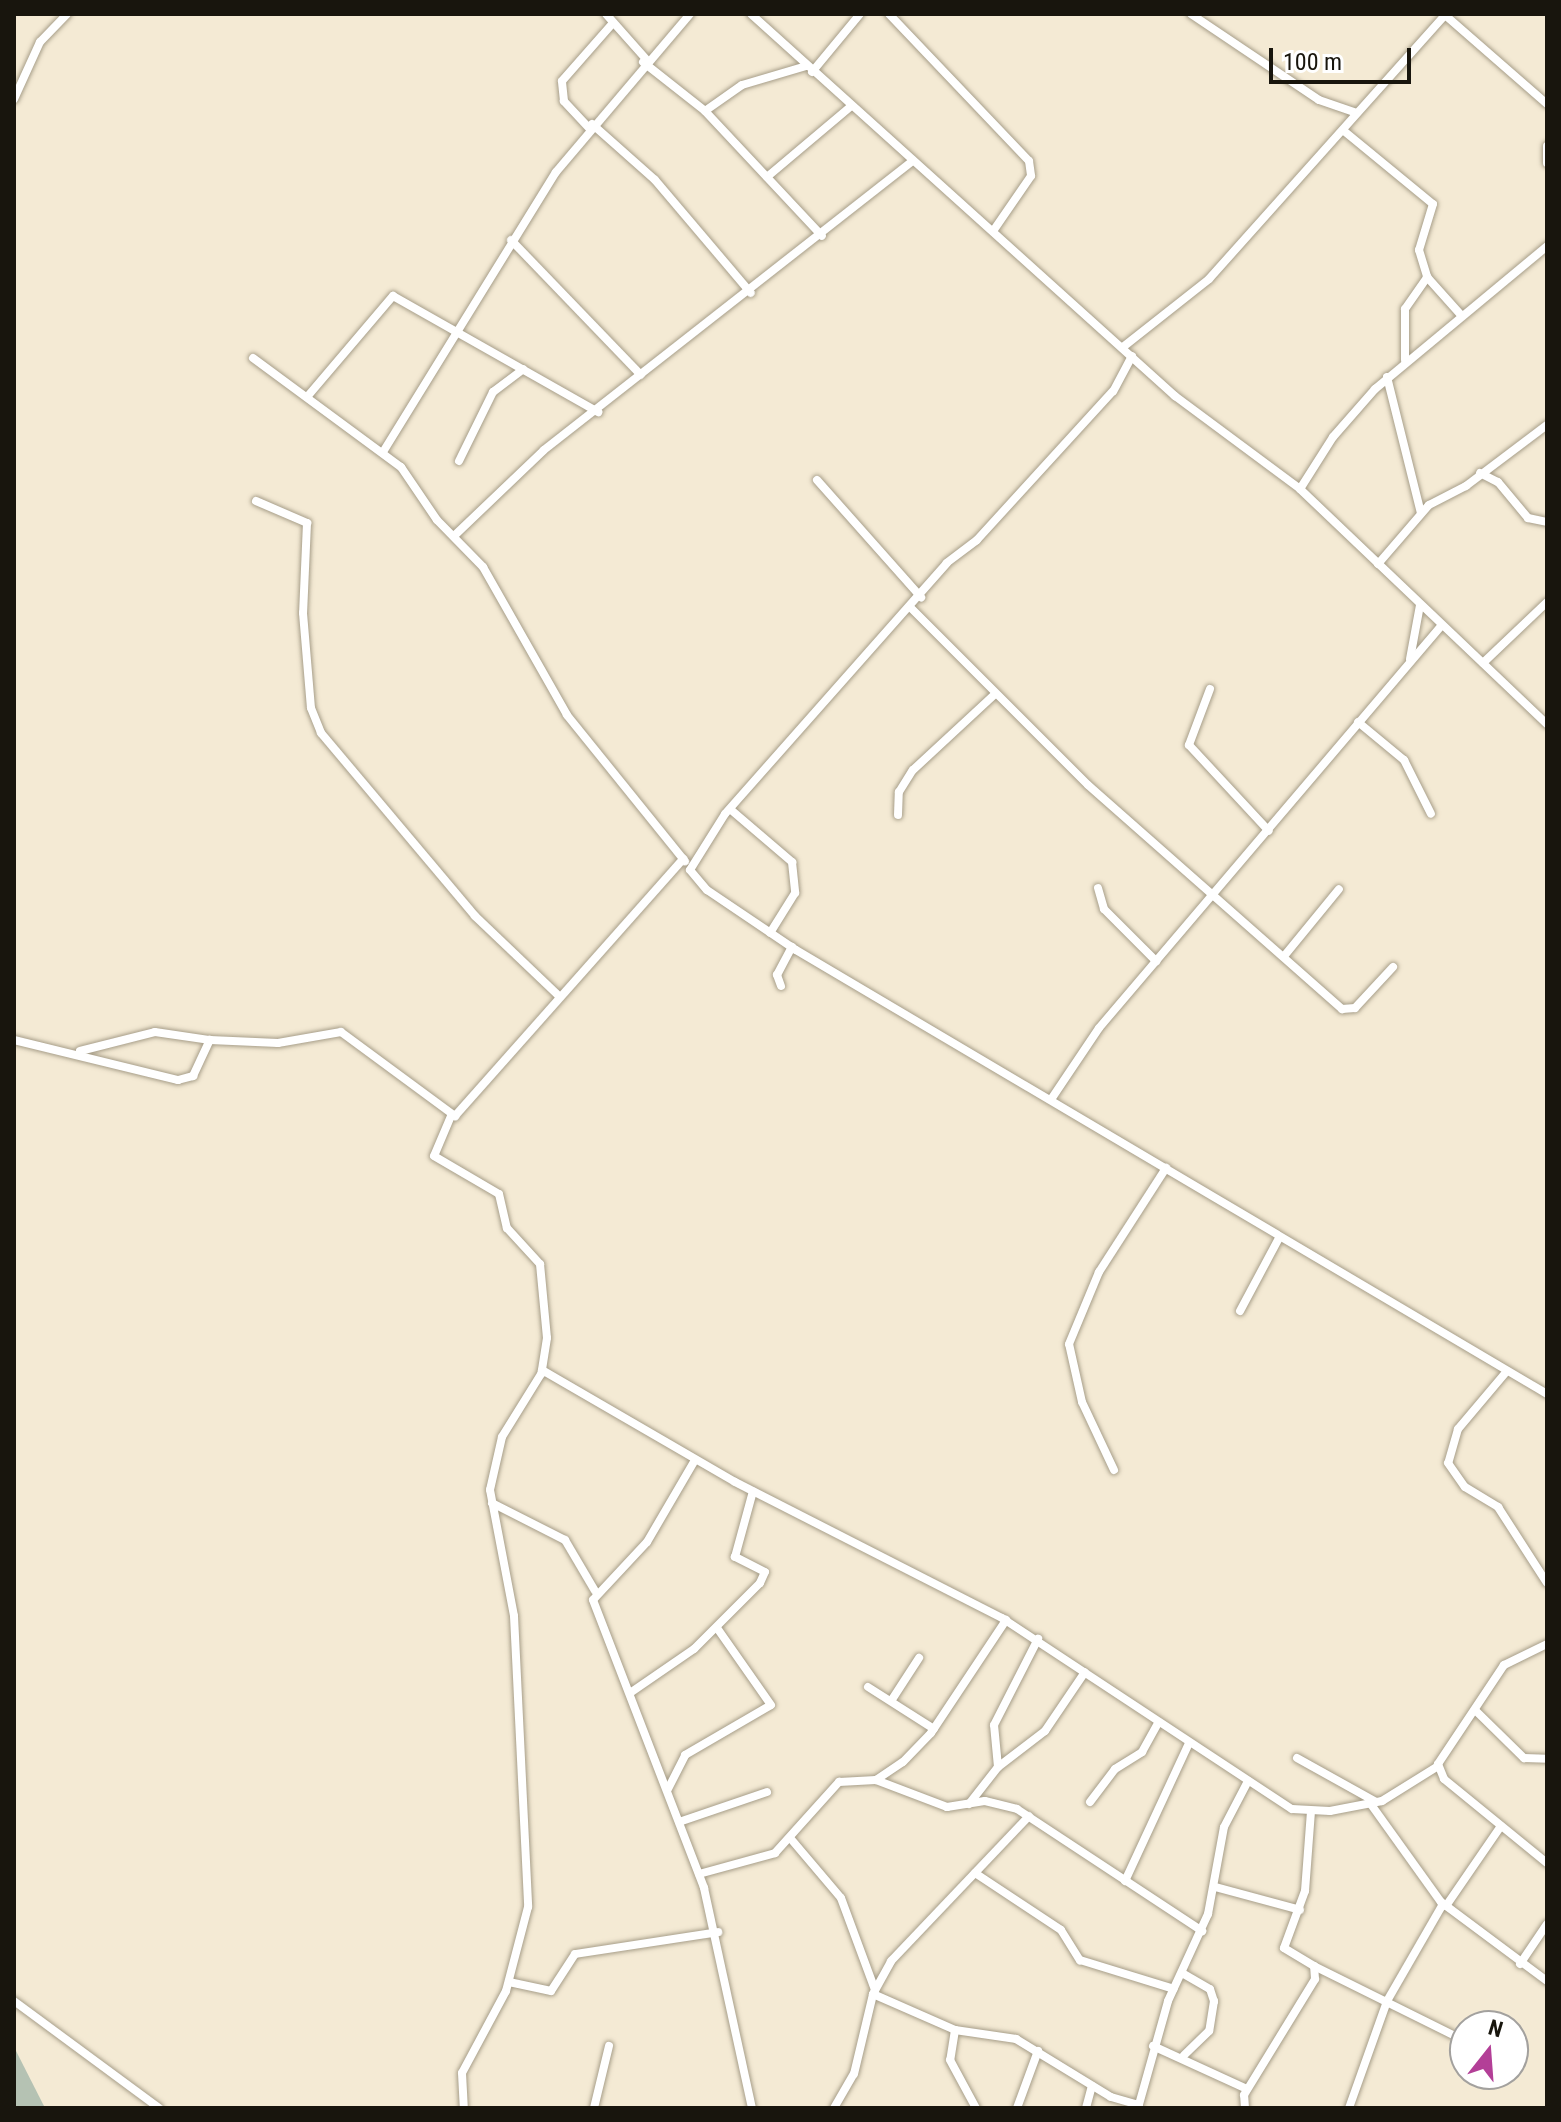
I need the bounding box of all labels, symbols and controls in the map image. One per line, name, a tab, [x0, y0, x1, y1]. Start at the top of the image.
scale bar	[1273, 32, 1415, 82]
text: 100 m	[1283, 48, 1342, 76]
north arrow	[1449, 2010, 1529, 2090]
text: N	[1485, 2015, 1506, 2042]

